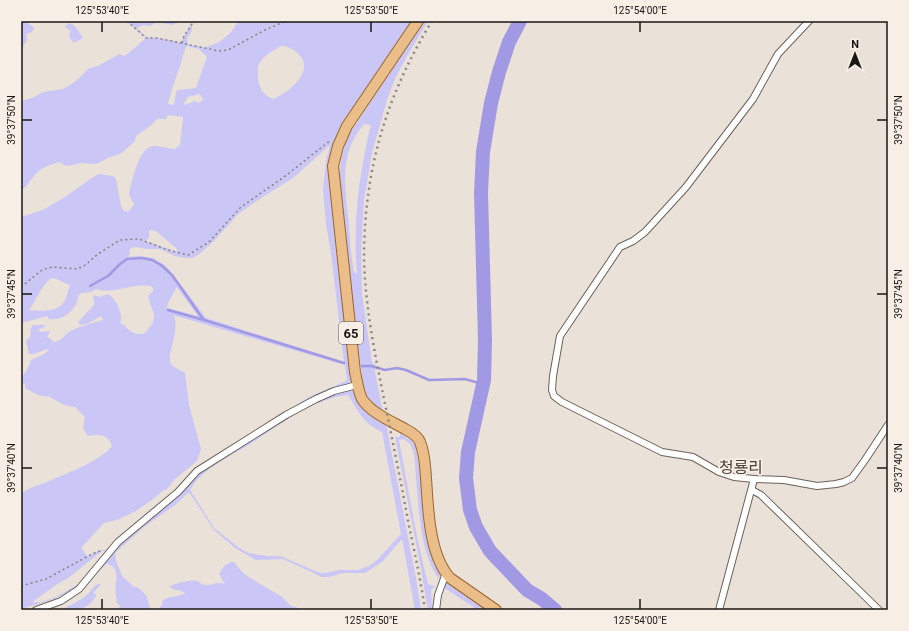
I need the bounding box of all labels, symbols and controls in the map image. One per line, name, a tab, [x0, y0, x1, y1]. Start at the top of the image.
text: 125°53'40"E	[75, 5, 129, 16]
text: 125°53'50"E	[344, 5, 398, 16]
text: 125°54'00"E	[613, 5, 667, 16]
north arrow	[835, 34, 875, 74]
text: N	[851, 38, 859, 51]
text: 39°37'50"N	[6, 95, 17, 145]
text: 39°37'50"N	[893, 95, 904, 145]
text: 39°37'45"N	[6, 269, 17, 319]
text: 39°37'45"N	[893, 269, 904, 319]
road number: 65	[339, 322, 363, 344]
text: 39°37'40"N	[6, 443, 17, 493]
text: 39°37'40"N	[893, 443, 904, 493]
district label: 청룡리	[719, 458, 763, 477]
text: 125°53'40"E	[75, 615, 129, 626]
text: 125°53'50"E	[344, 615, 398, 626]
text: 125°54'00"E	[613, 615, 667, 626]

